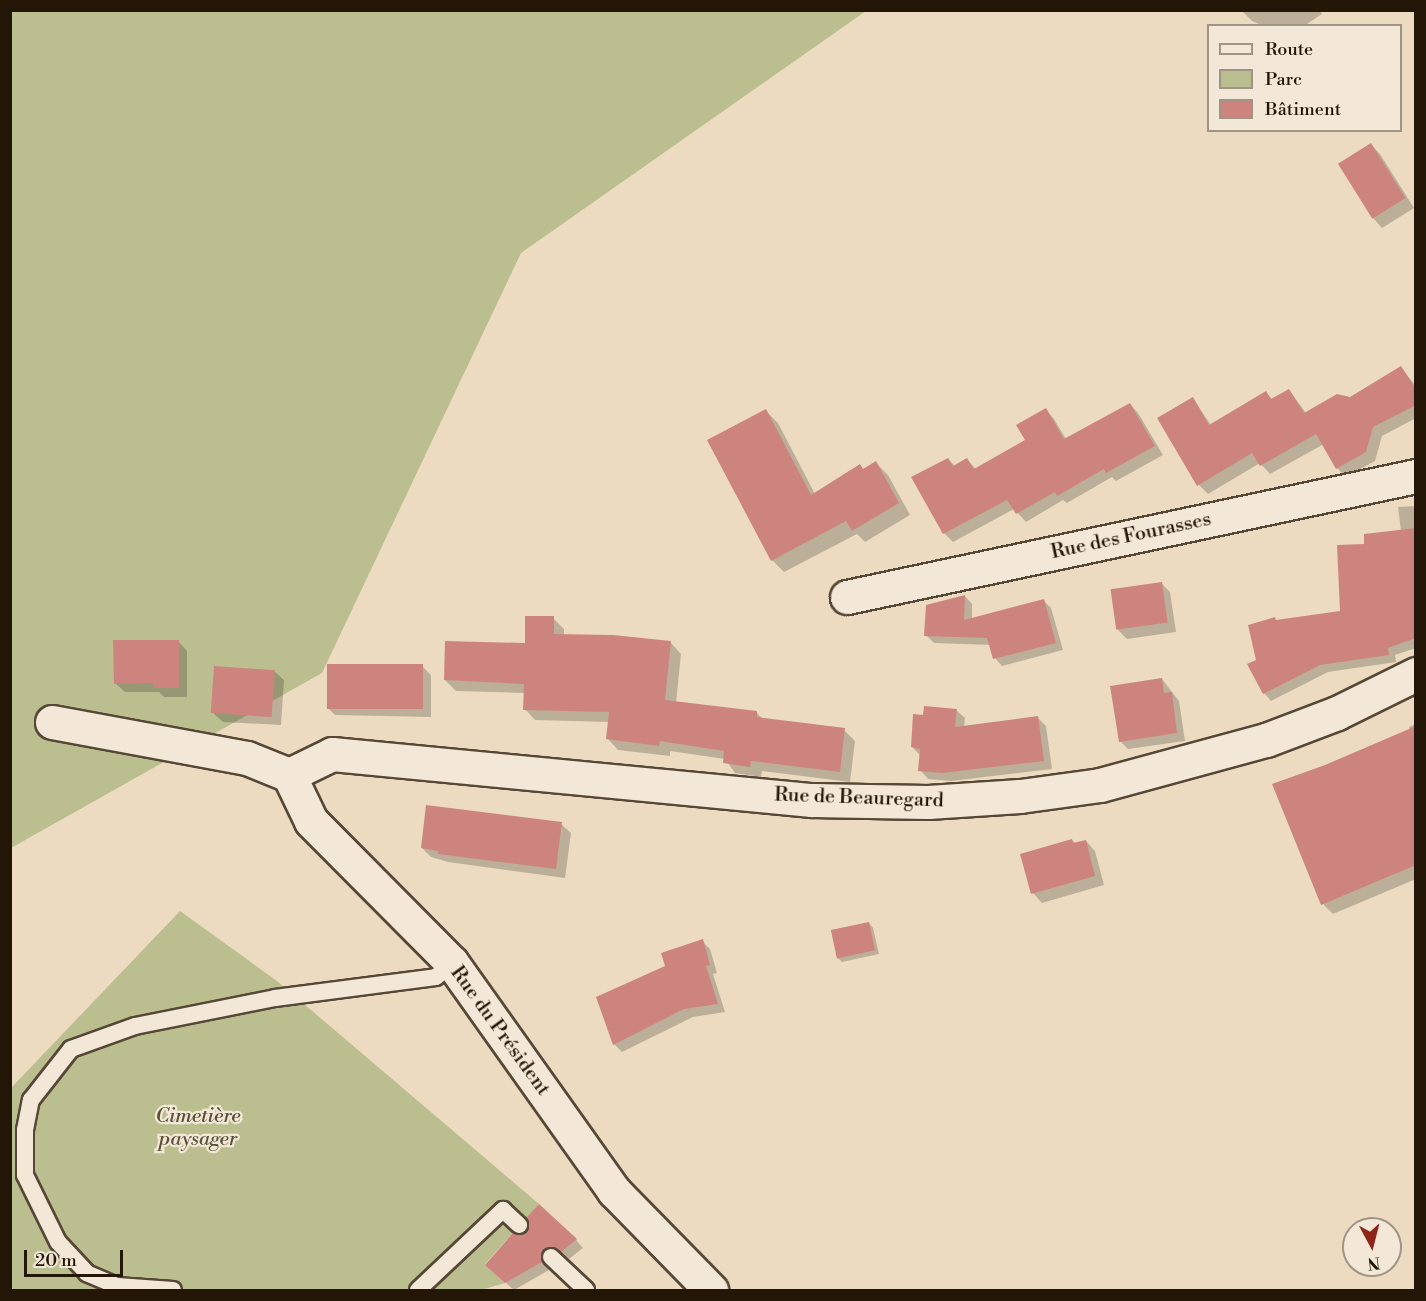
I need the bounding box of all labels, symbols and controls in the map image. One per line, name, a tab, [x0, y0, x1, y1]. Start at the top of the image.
legend	[1207, 24, 1402, 132]
text: Route	[1265, 38, 1313, 61]
text: Parc	[1265, 68, 1302, 91]
text: Bâtiment	[1265, 98, 1341, 121]
street label: Rue des Fourasses	[1049, 507, 1213, 565]
street label: Rue de Beauregard	[774, 783, 944, 813]
street label: Rue du Président	[445, 961, 555, 1101]
park label: Cimetière paysager	[155, 1104, 241, 1151]
north arrow	[1342, 1217, 1402, 1277]
scale bar	[27, 1238, 126, 1276]
text: 20 m	[35, 1249, 77, 1272]
text: N	[1366, 1252, 1381, 1274]

